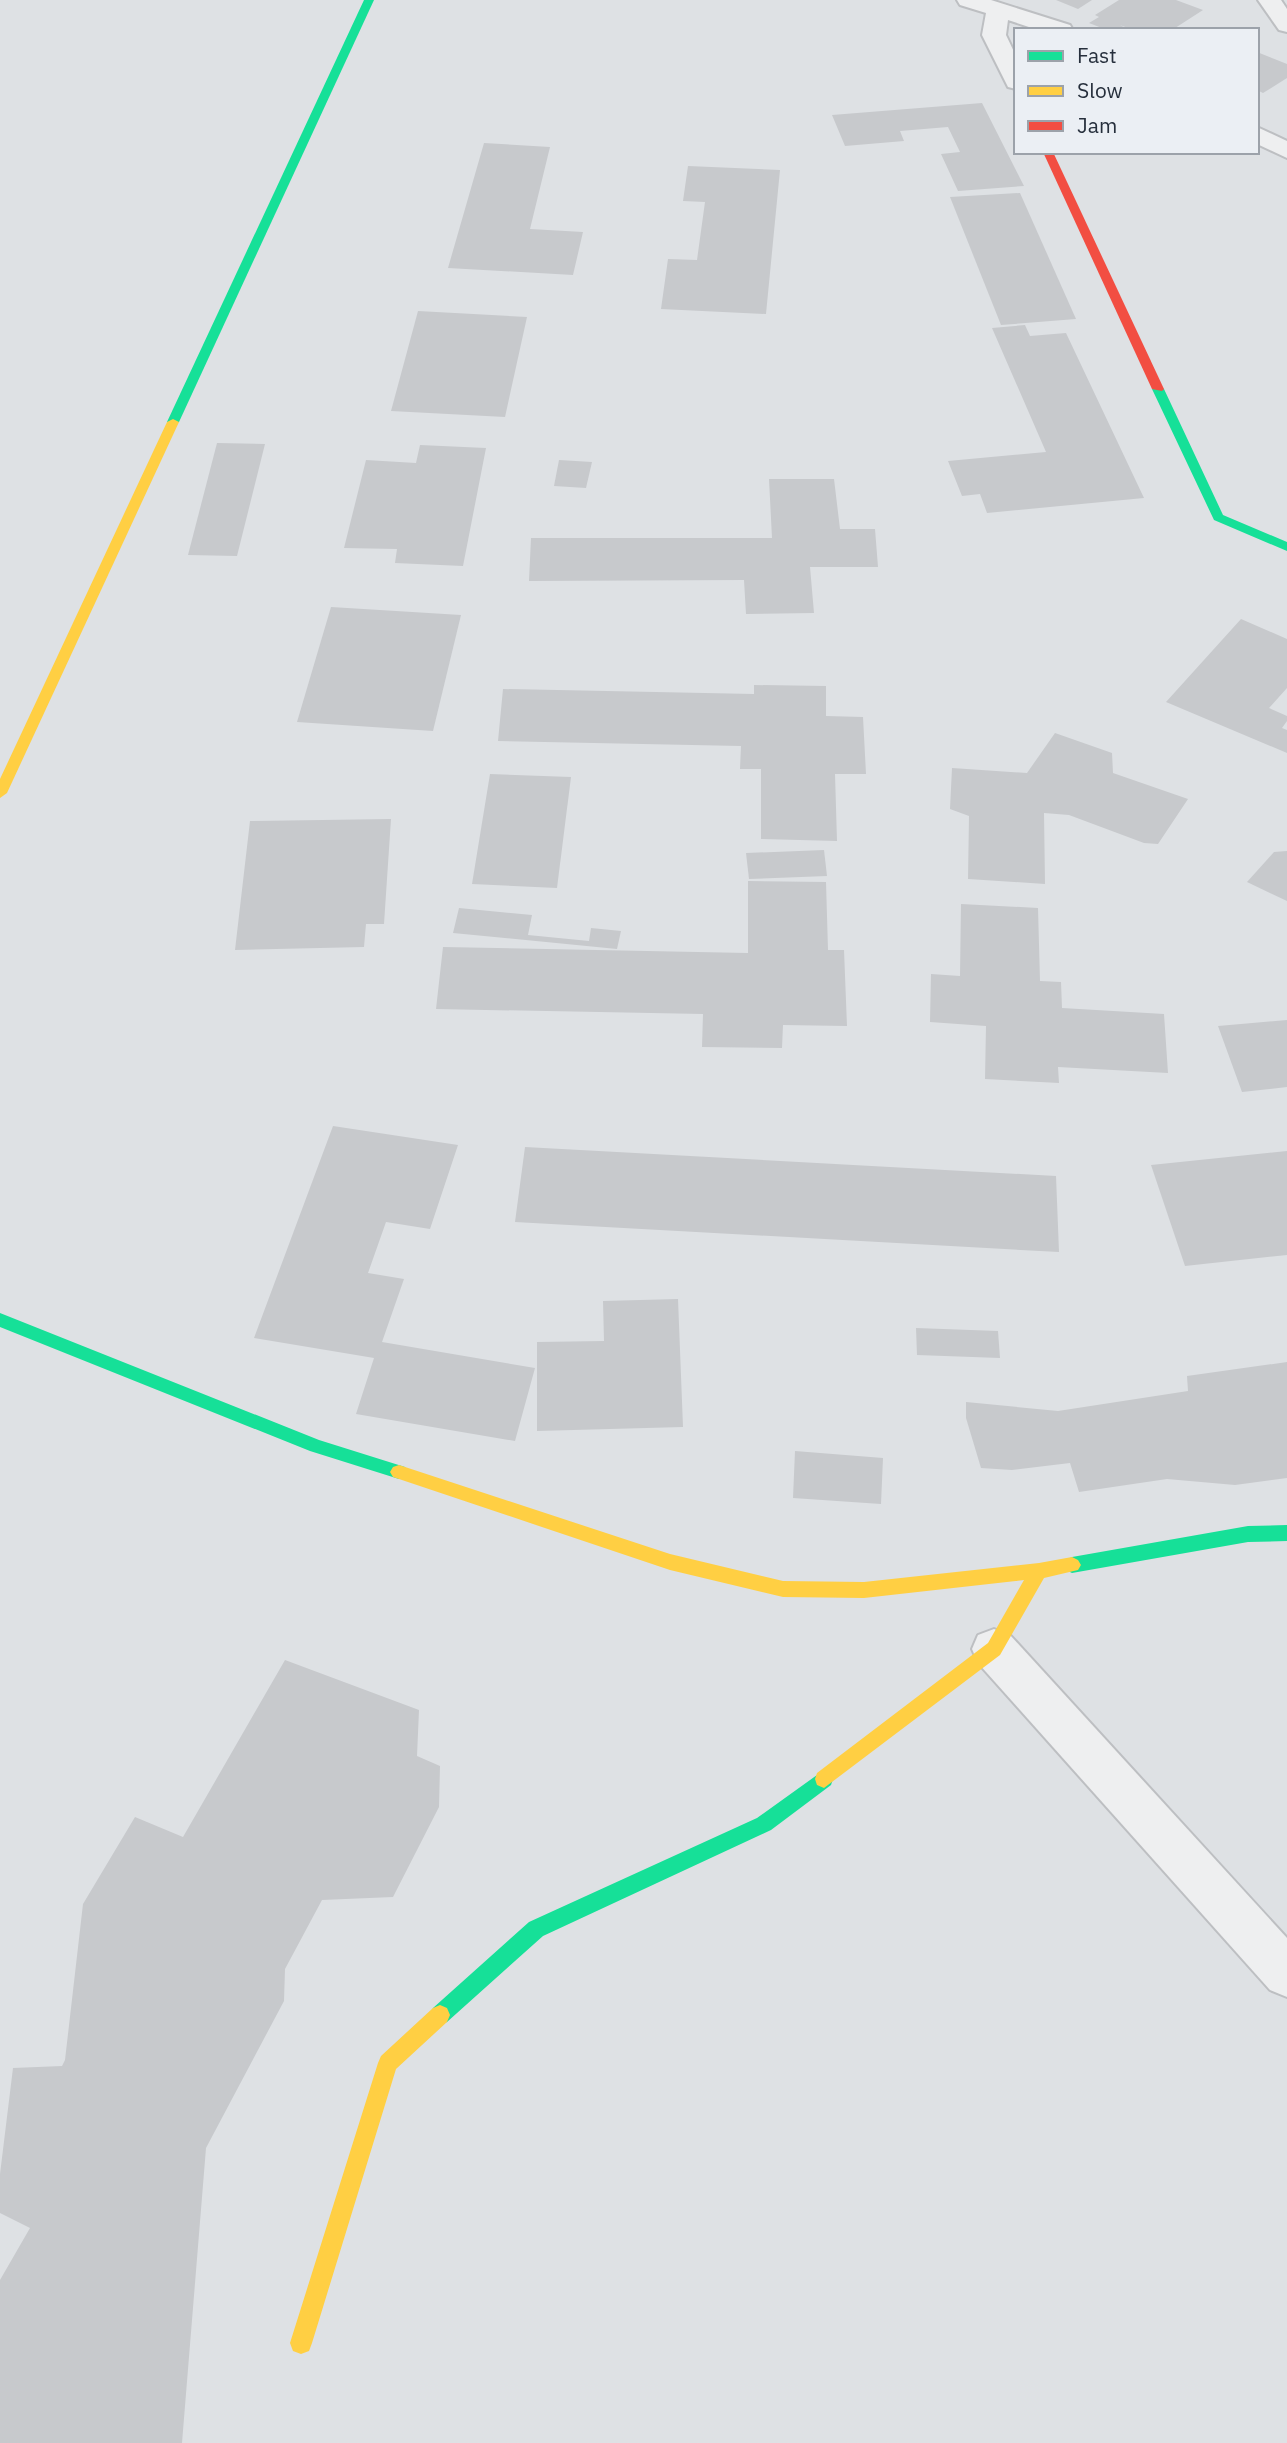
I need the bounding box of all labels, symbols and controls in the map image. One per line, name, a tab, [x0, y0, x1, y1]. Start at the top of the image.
legend	[1014, 28, 1259, 154]
text: Fast	[1077, 41, 1117, 69]
text: Slow	[1077, 76, 1123, 104]
text: Jam	[1077, 111, 1117, 139]

